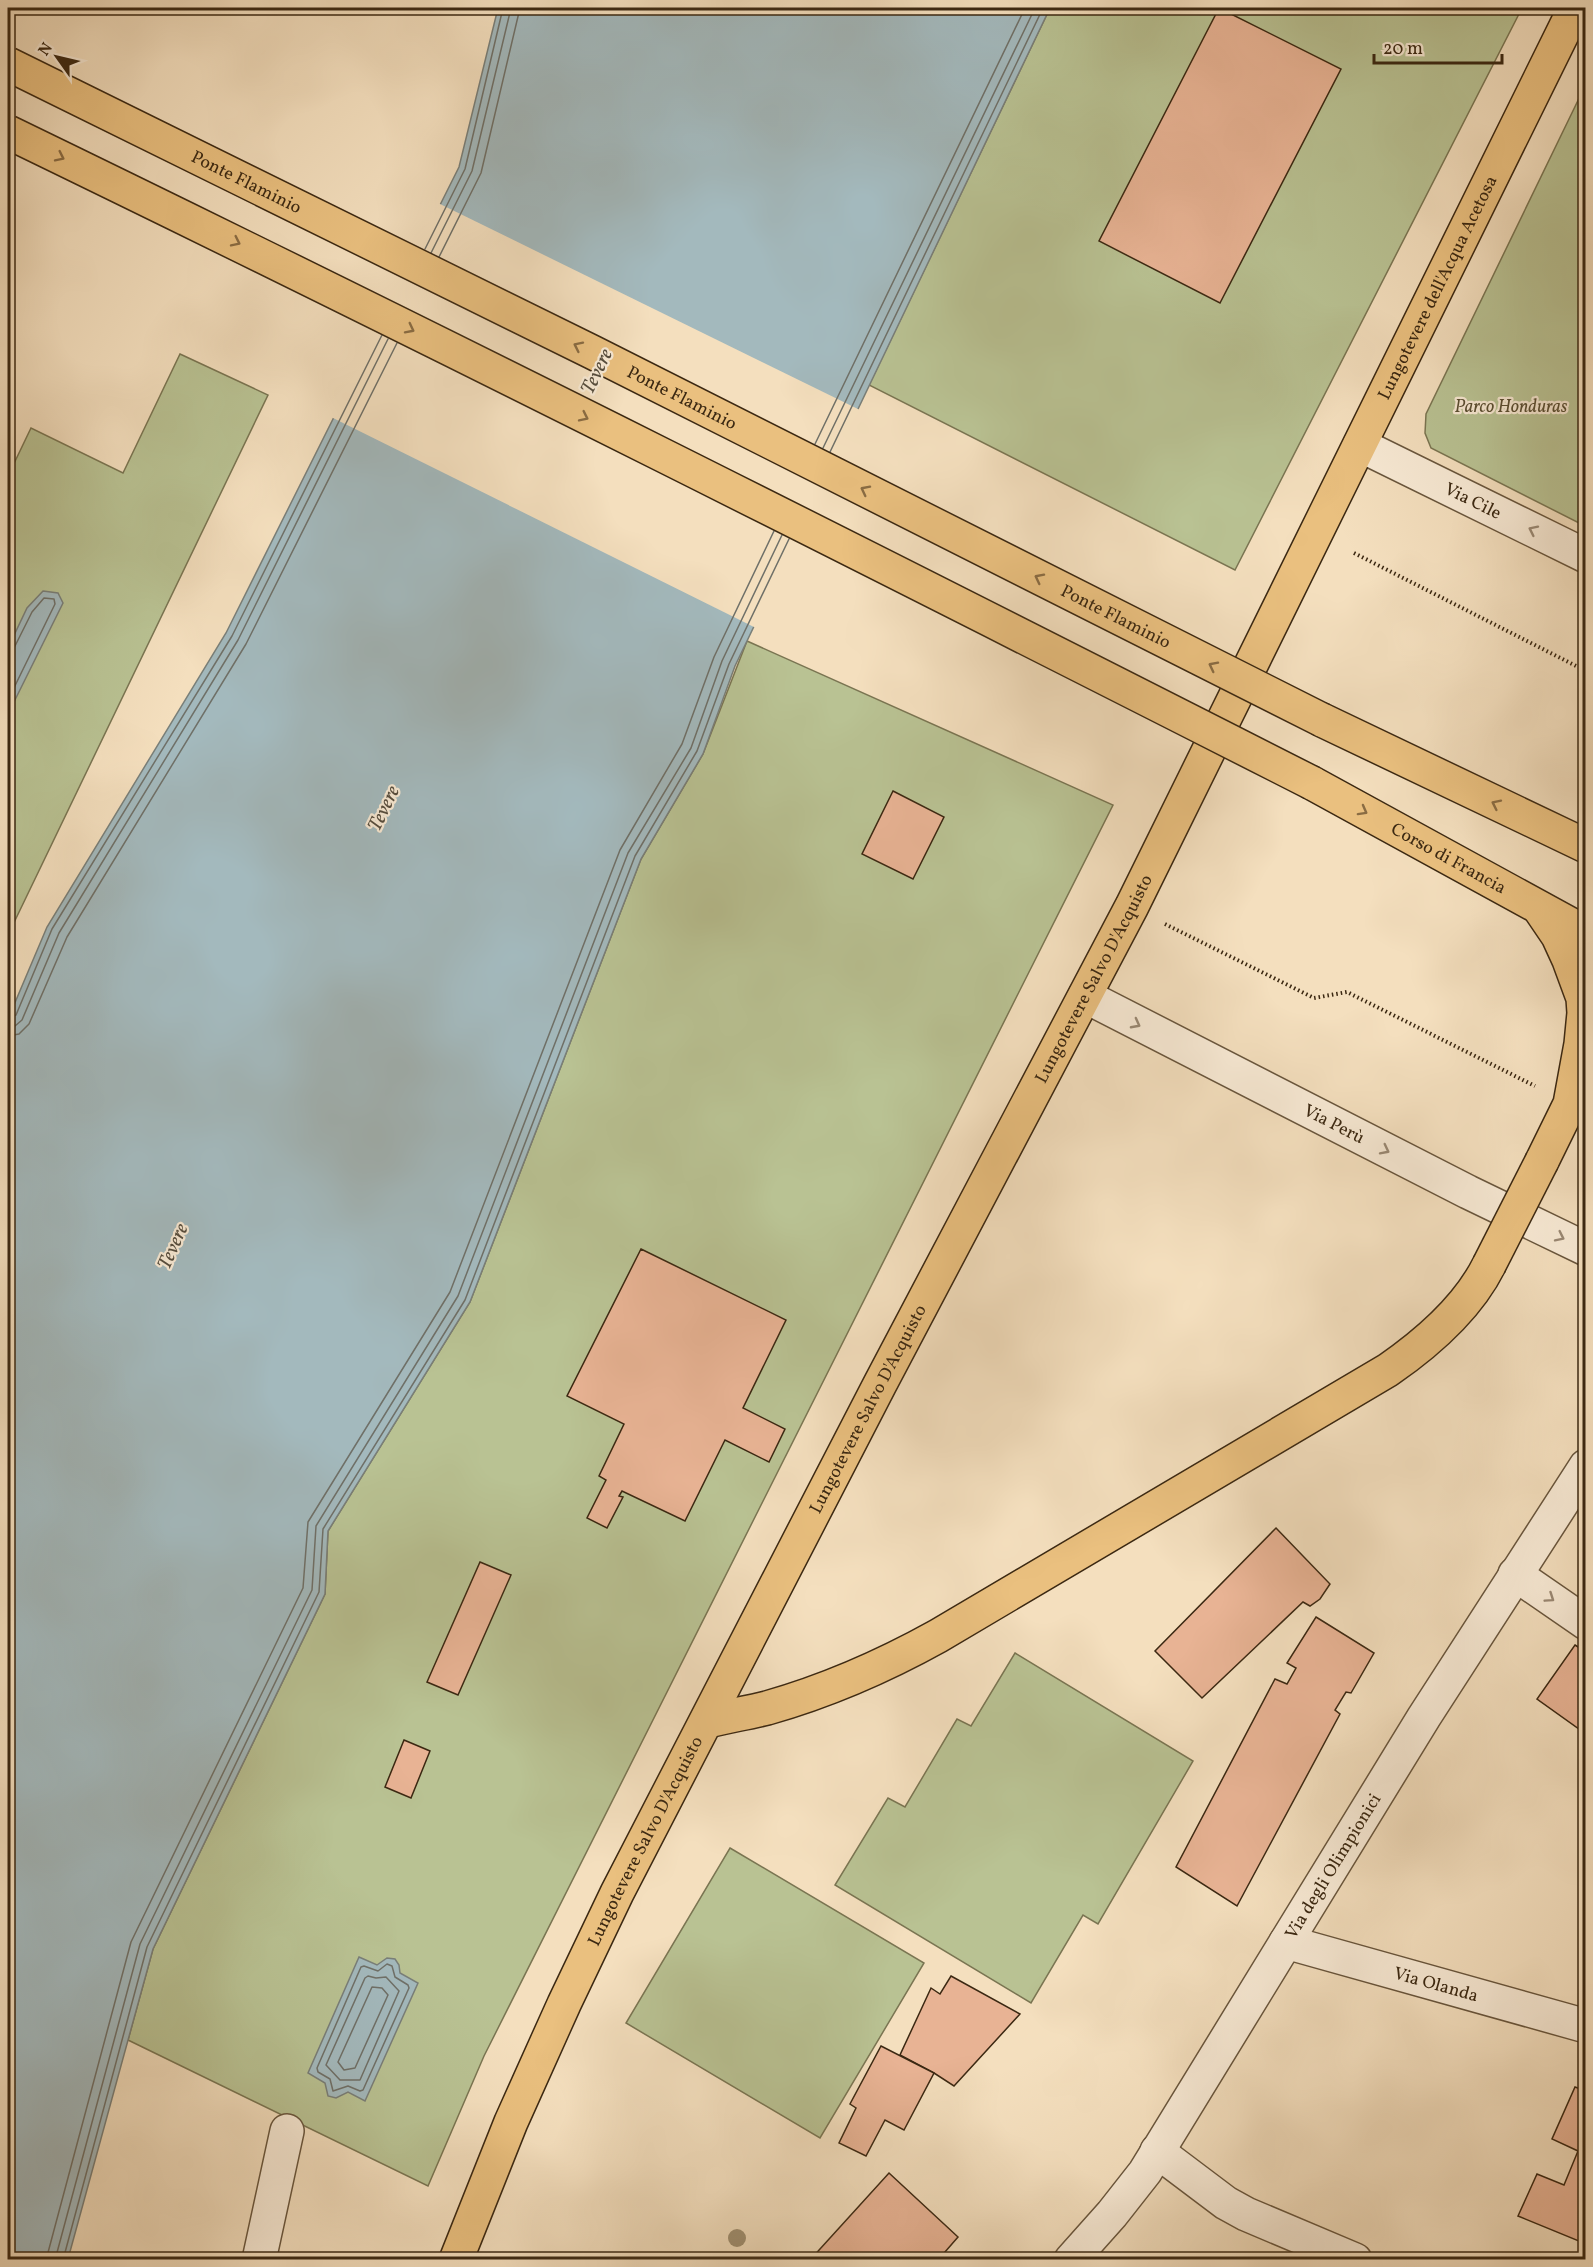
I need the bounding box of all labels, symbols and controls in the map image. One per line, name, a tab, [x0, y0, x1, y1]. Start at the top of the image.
north arrow	[27, 27, 87, 87]
scale bar	[1374, 27, 1502, 65]
text: 20 m	[1383, 37, 1423, 62]
text: N	[34, 38, 59, 61]
street label: Ponte Flaminio	[186, 145, 305, 221]
one-way arrow	[54, 150, 65, 162]
street label: Lungotevere dell'Acqua Acetosa	[1373, 172, 1504, 404]
one-way arrow	[229, 235, 240, 247]
one-way arrow	[404, 321, 415, 333]
one-way arrow	[574, 341, 585, 353]
water label: Tevere	[575, 344, 621, 400]
street label: Ponte Flaminio	[622, 360, 741, 437]
park label: Parco Honduras	[1455, 395, 1568, 420]
one-way arrow	[578, 409, 589, 421]
street label: Via Cile	[1440, 477, 1505, 526]
one-way arrow	[861, 486, 871, 497]
one-way arrow	[1528, 525, 1539, 537]
one-way arrow	[1035, 574, 1046, 585]
street label: Ponte Flaminio	[1056, 579, 1175, 656]
one-way arrow	[1209, 661, 1220, 673]
water label: Tevere	[362, 781, 408, 837]
one-way arrow	[1492, 800, 1503, 812]
one-way arrow	[1357, 804, 1368, 815]
street label: Corso di Francia	[1386, 817, 1510, 901]
street label: Lungotevere Salvo D'Acquisto	[1030, 871, 1160, 1088]
one-way arrow	[1130, 1016, 1141, 1028]
street label: Via Perù	[1299, 1099, 1369, 1151]
one-way arrow	[1379, 1143, 1389, 1154]
water label: Tevere	[151, 1219, 197, 1274]
one-way arrow	[1553, 1229, 1564, 1241]
street label: Lungotevere Salvo D'Acquisto	[804, 1301, 934, 1518]
one-way arrow	[1544, 1591, 1555, 1602]
street label: Lungotevere Salvo D'Acquisto	[582, 1732, 710, 1951]
street label: Via degli Olimpionici	[1280, 1789, 1388, 1944]
street label: Via Olanda	[1391, 1962, 1481, 2009]

